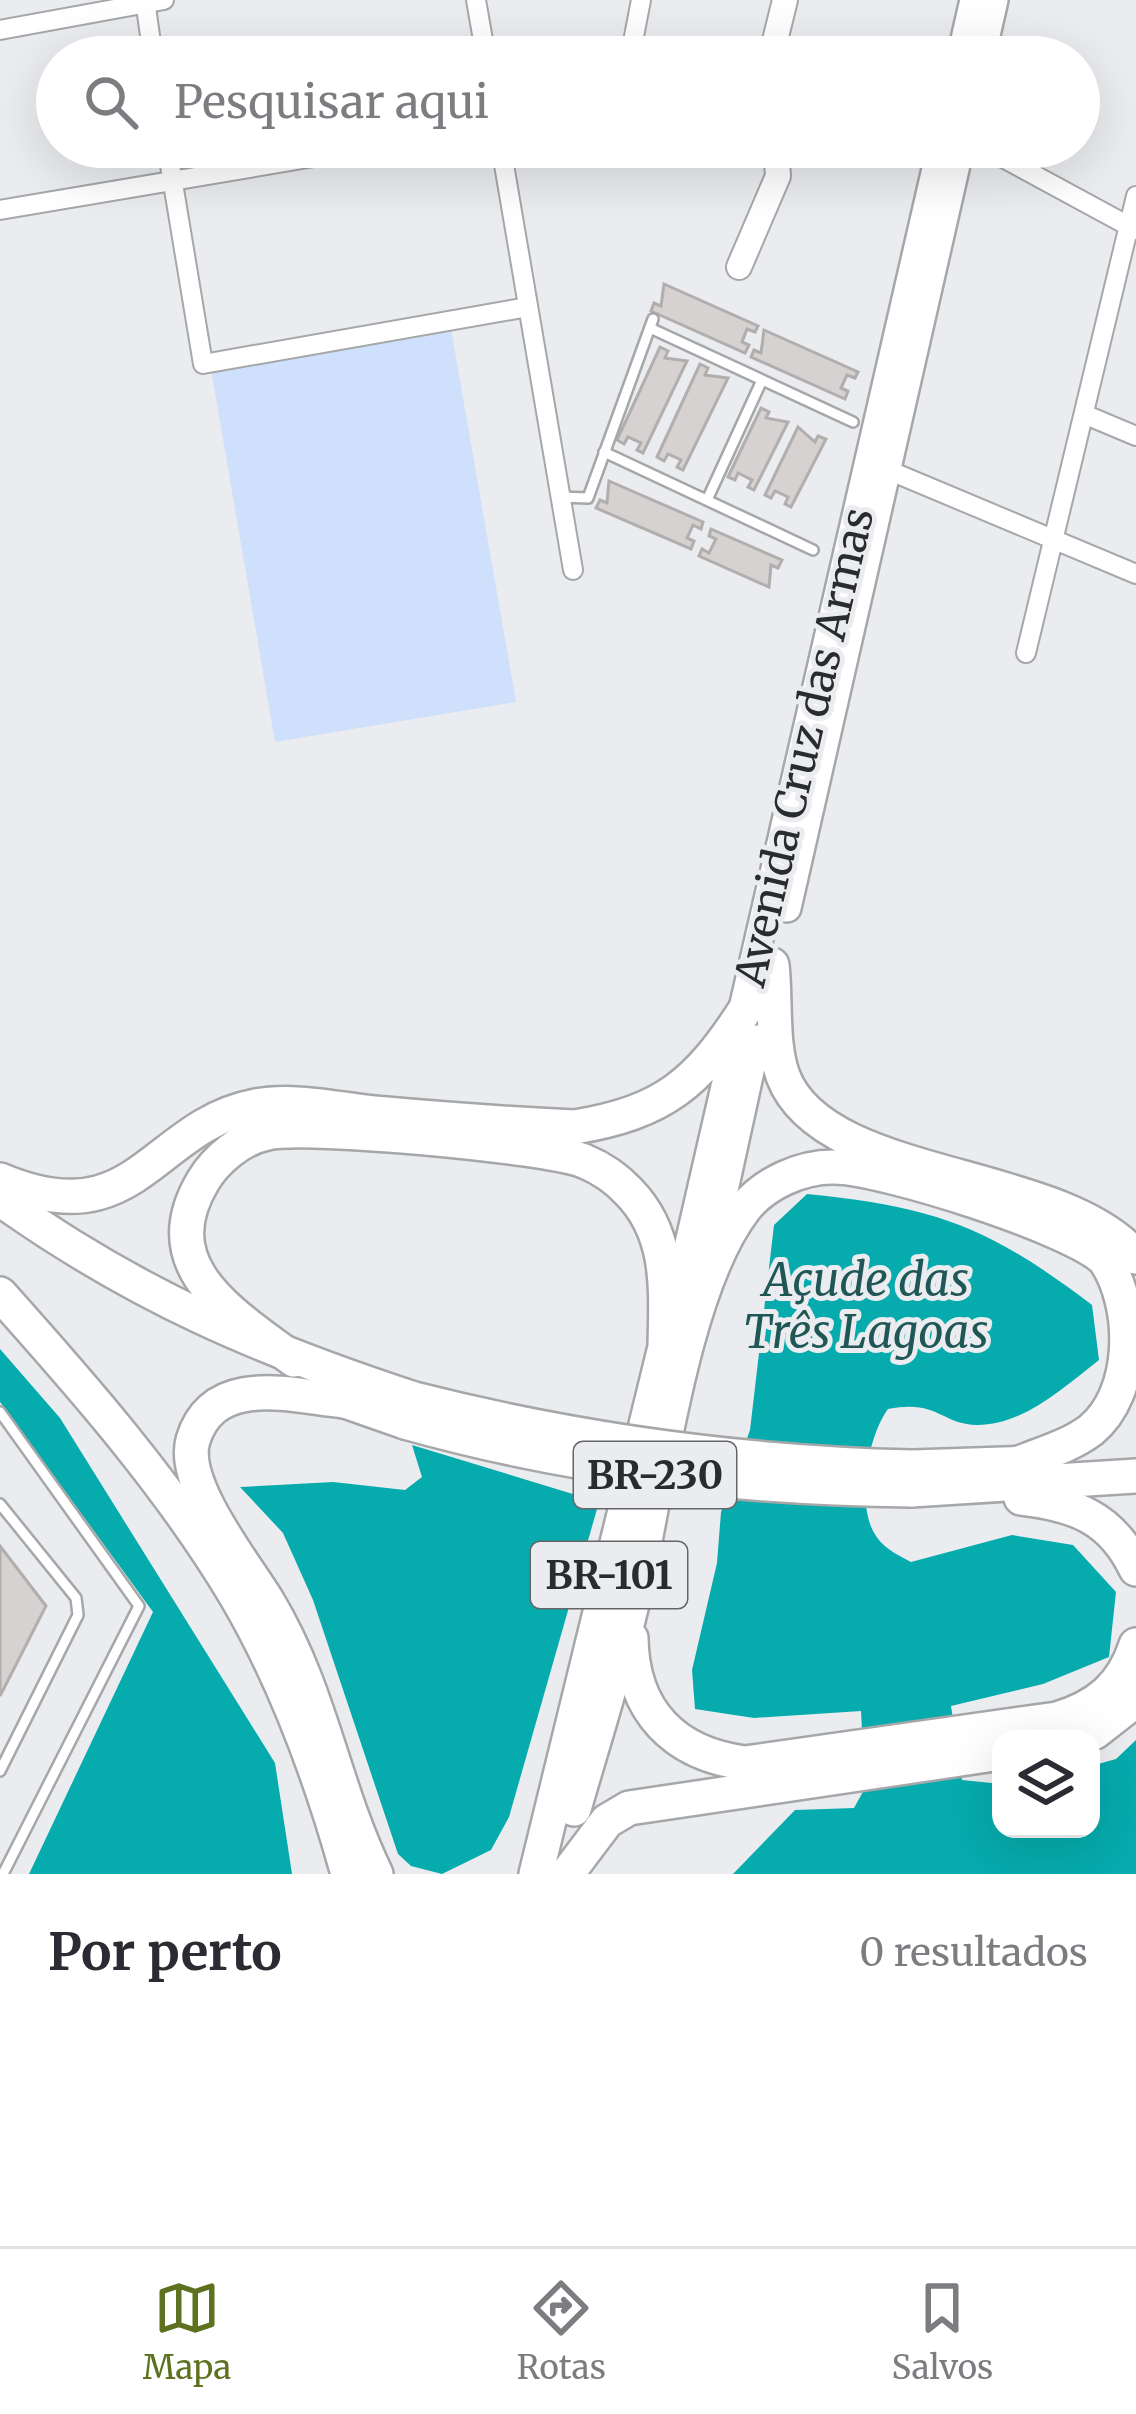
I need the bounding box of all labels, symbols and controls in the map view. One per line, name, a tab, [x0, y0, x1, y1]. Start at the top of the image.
search box	[36, 36, 1100, 168]
icon: search	[78, 69, 144, 135]
text: Pesquisar aqui	[174, 74, 489, 130]
street label: Avenida Cruz das Armas	[723, 503, 884, 992]
water label: Açude das Três Lagoas	[743, 1252, 989, 1360]
road number: BR-230	[574, 1442, 736, 1508]
road number: BR-101	[531, 1542, 687, 1608]
map controls	[992, 1730, 1100, 1838]
button: layers	[992, 1730, 1100, 1838]
text: Por perto	[48, 1920, 282, 1984]
text: 0 resultados	[859, 1928, 1088, 1977]
tab: Mapa	[143, 2275, 231, 2388]
tab: Rotas	[517, 2275, 606, 2388]
tab: Salvos	[891, 2275, 993, 2388]

